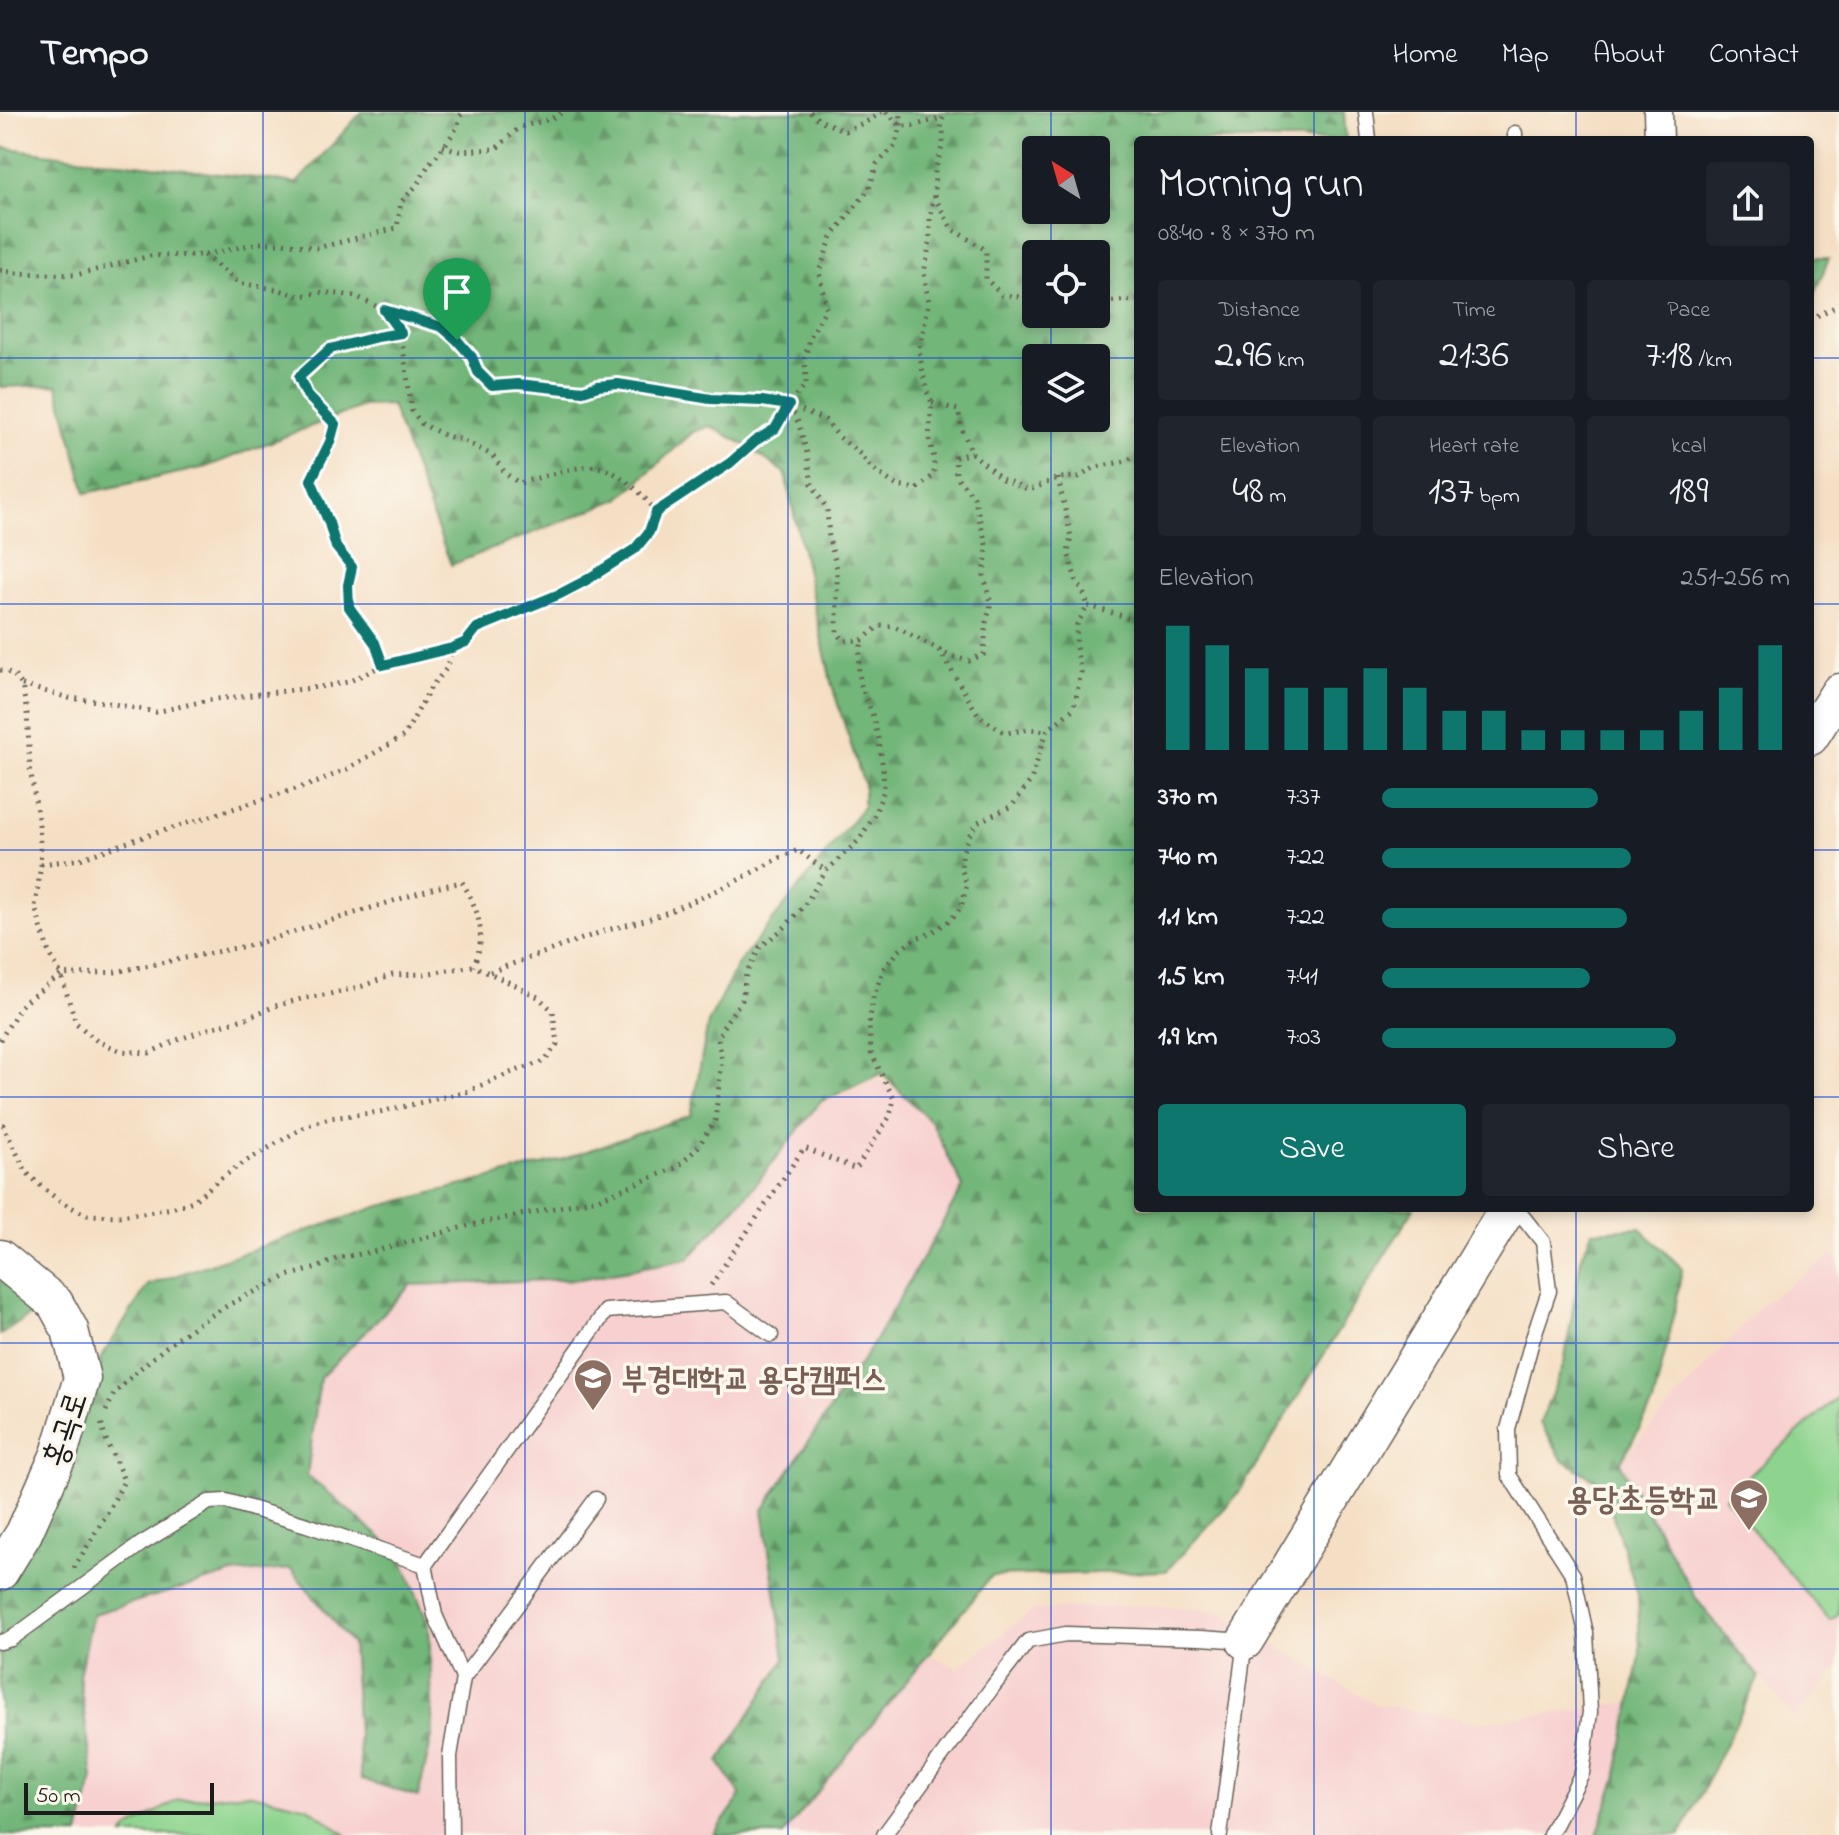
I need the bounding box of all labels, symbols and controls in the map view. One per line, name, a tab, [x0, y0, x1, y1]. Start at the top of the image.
text: Tempo	[40, 27, 149, 83]
text: Home	[1392, 35, 1458, 76]
text: Map	[1502, 35, 1549, 76]
text: About	[1593, 35, 1665, 76]
text: Contact	[1709, 35, 1799, 76]
north arrow	[1022, 136, 1110, 224]
map controls	[1022, 136, 1110, 432]
text: Morning run	[1158, 153, 1364, 217]
button: share	[1706, 162, 1790, 246]
text: 08:40 · 8 × 370 m	[1158, 215, 1315, 253]
button: locate	[1022, 240, 1110, 328]
pin	[423, 258, 491, 340]
icon: arrive	[435, 270, 479, 314]
text: Distance	[1219, 295, 1300, 327]
text: Time	[1452, 295, 1496, 327]
text: Pace	[1667, 295, 1710, 327]
text: 2.96	[1214, 327, 1272, 386]
text: 21:36	[1439, 327, 1509, 386]
text: 7:18	[1645, 327, 1693, 386]
button: layers	[1022, 344, 1110, 432]
text: km	[1272, 345, 1304, 377]
text: /km	[1693, 345, 1732, 377]
text: Elevation	[1219, 431, 1300, 463]
text: Heart rate	[1429, 431, 1519, 463]
text: kcal	[1671, 431, 1706, 463]
text: 48	[1232, 463, 1264, 522]
text: 137	[1428, 463, 1474, 522]
text: 189	[1669, 463, 1709, 522]
text: m	[1264, 481, 1286, 513]
text: bpm	[1474, 481, 1520, 513]
text: Elevation	[1158, 560, 1254, 598]
text: 251–256 m	[1681, 560, 1790, 598]
text: 370 m	[1158, 779, 1217, 817]
text: 7:37	[1286, 779, 1320, 817]
text: 740 m	[1158, 839, 1217, 877]
text: 7:22	[1286, 839, 1325, 877]
text: 1.1 km	[1158, 899, 1218, 937]
text: 7:22	[1286, 899, 1325, 937]
text: 1.5 km	[1158, 959, 1225, 997]
text: 7:41	[1286, 959, 1318, 997]
text: 1.9 km	[1158, 1019, 1217, 1057]
text: 7:03	[1286, 1019, 1321, 1057]
button: Save	[1158, 1104, 1466, 1196]
button: Share	[1482, 1104, 1790, 1196]
school or university icon: 부경대학교 용당캠퍼스	[572, 1357, 614, 1412]
place label: 부경대학교 용당캠퍼스	[621, 1358, 887, 1405]
street label: 홍곡로	[33, 1386, 102, 1474]
school or university icon: 용당초등학교	[1728, 1477, 1770, 1532]
place label: 용당초등학교	[1567, 1478, 1721, 1525]
scale bar	[24, 1779, 214, 1815]
text: 50 m	[36, 1781, 81, 1813]

